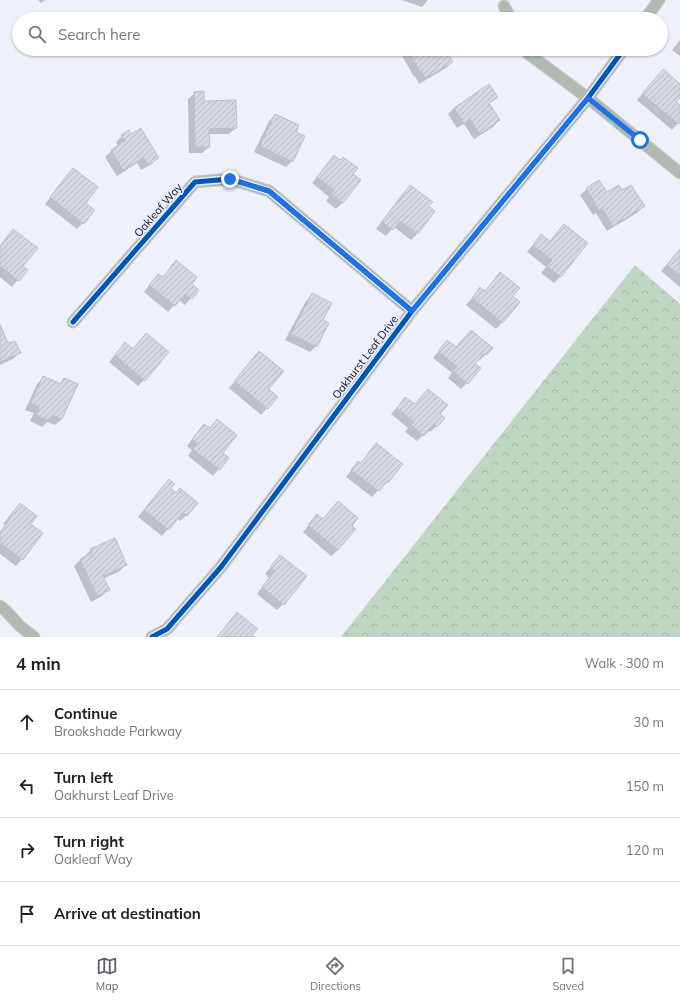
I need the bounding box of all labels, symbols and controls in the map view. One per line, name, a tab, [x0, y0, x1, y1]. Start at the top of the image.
search box	[12, 12, 668, 56]
icon: search	[26, 23, 48, 45]
text: Search here	[58, 25, 140, 44]
route start	[631, 131, 649, 149]
route end	[221, 170, 239, 188]
street label: Oakleaf Way	[131, 180, 185, 240]
street label: Oakhurst Leaf Drive	[329, 312, 401, 402]
text: 4 min	[16, 653, 61, 674]
text: Walk · 300 m	[585, 655, 664, 671]
text: Continue	[54, 704, 117, 723]
icon: ahead	[16, 711, 38, 733]
text: 30 m	[634, 714, 664, 730]
text: Brookshade Parkway	[54, 723, 182, 739]
text: Turn left	[54, 768, 113, 787]
icon: left	[16, 775, 38, 797]
text: 150 m	[626, 778, 664, 794]
text: Oakhurst Leaf Drive	[54, 787, 174, 803]
text: Turn right	[54, 832, 124, 851]
icon: right	[16, 839, 38, 861]
text: 120 m	[626, 842, 664, 858]
text: Oakleaf Way	[54, 851, 133, 867]
icon: arrive	[16, 903, 38, 925]
text: Arrive at destination	[54, 904, 201, 923]
tab: Map	[96, 955, 118, 993]
tab: Directions	[310, 955, 361, 993]
tab: Saved	[552, 955, 584, 993]

